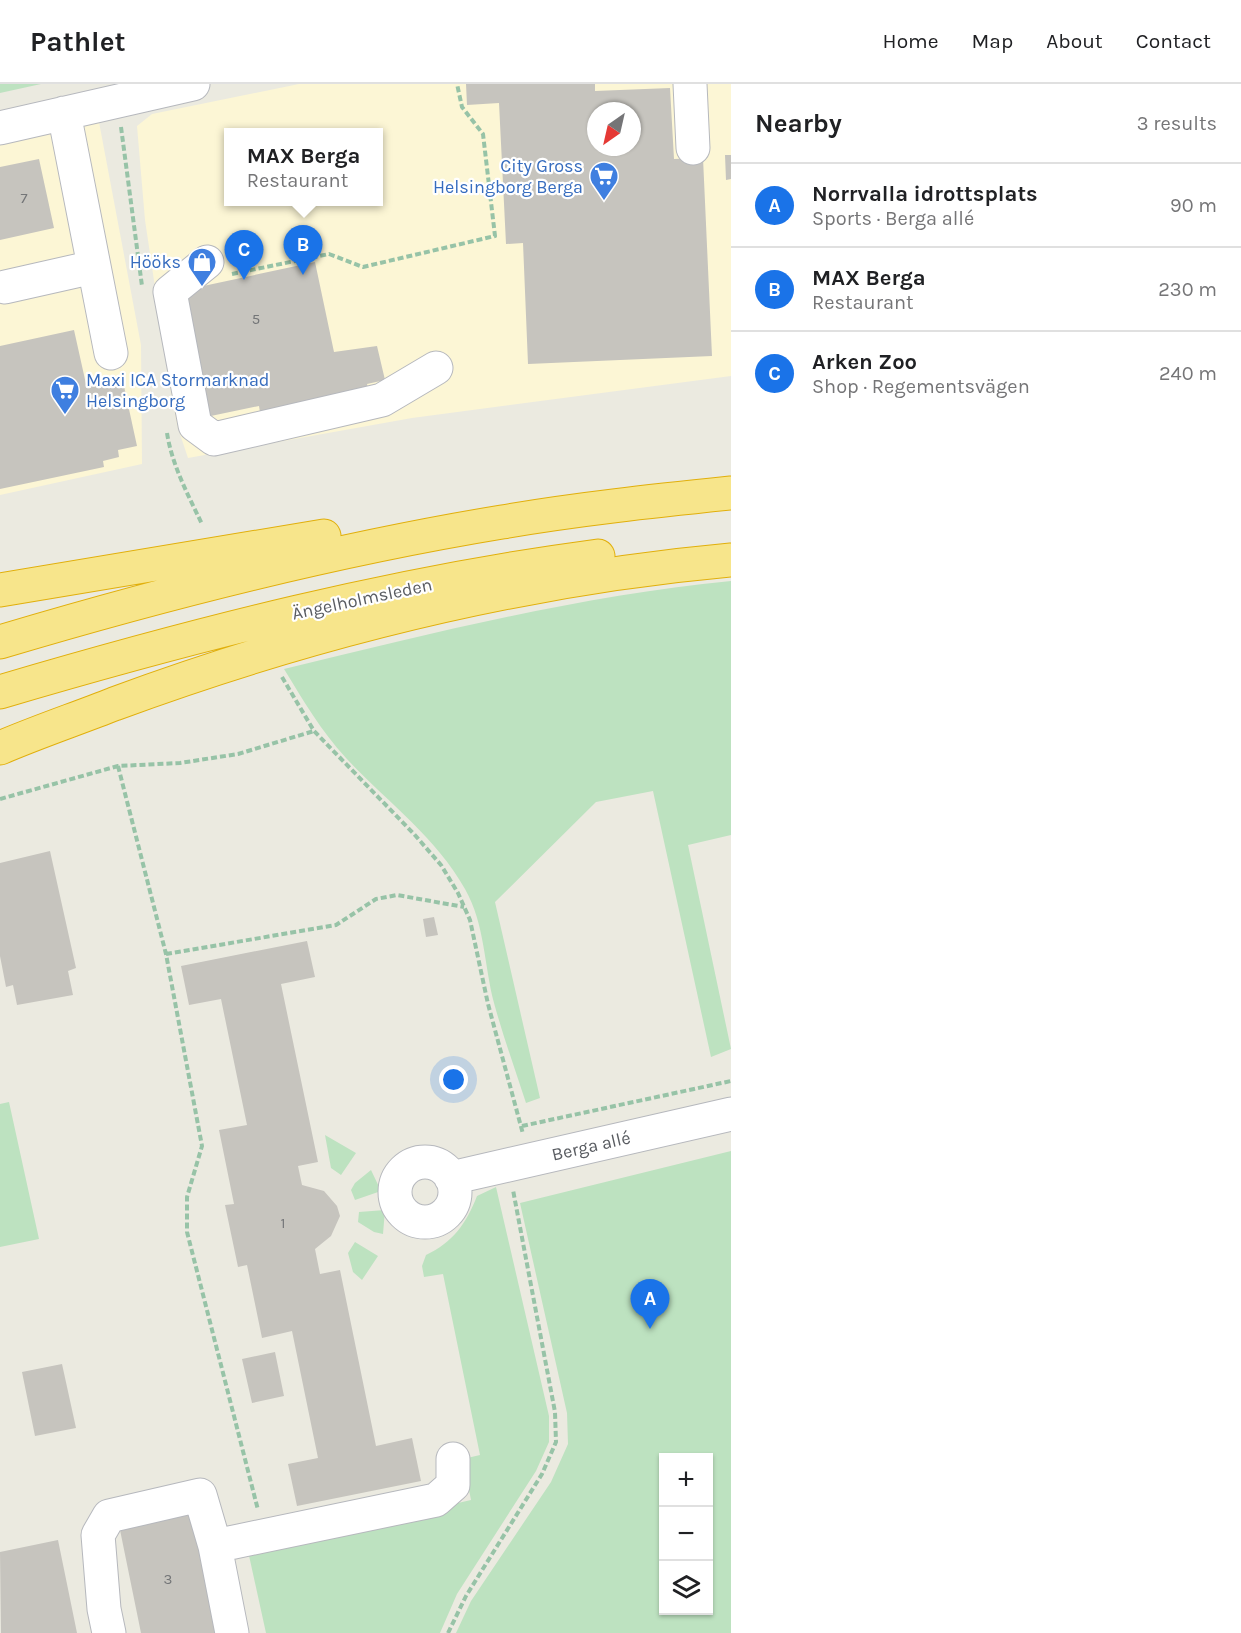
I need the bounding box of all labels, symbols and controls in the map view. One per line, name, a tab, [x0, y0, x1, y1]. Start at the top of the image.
text: Pathlet	[30, 25, 126, 58]
text: Home	[883, 29, 939, 53]
text: Map	[972, 29, 1013, 53]
text: About	[1046, 29, 1103, 53]
text: Contact	[1136, 29, 1211, 53]
north arrow	[587, 102, 641, 156]
text: Nearby	[755, 108, 842, 139]
text: 3 results	[1137, 112, 1217, 135]
popup	[224, 128, 383, 206]
text: MAX Berga	[247, 143, 360, 169]
place label: City Gross Helsingborg Berga	[433, 155, 583, 198]
supermarket icon: City Gross Helsingborg Berga	[588, 160, 620, 202]
text: Restaurant	[247, 169, 348, 192]
text: Norrvalla idrottsplats	[812, 181, 1038, 207]
house number: 7	[20, 189, 28, 207]
text: A	[768, 194, 781, 217]
text: 90 m	[1170, 194, 1217, 217]
text: Sports · Berga allé	[812, 207, 974, 230]
pin: B	[284, 226, 322, 275]
pin: C	[224, 230, 264, 280]
shop icon: Hööks	[186, 246, 218, 288]
place label: Hööks	[130, 251, 181, 273]
text: MAX Berga	[812, 265, 926, 291]
text: B	[768, 278, 781, 301]
text: 230 m	[1158, 278, 1217, 301]
text: Restaurant	[812, 291, 914, 314]
house number: 5	[252, 310, 260, 328]
text: Arken Zoo	[812, 349, 917, 375]
text: C	[768, 362, 781, 385]
text: 240 m	[1159, 362, 1217, 385]
place label: Maxi ICA Stormarknad Helsingborg	[86, 369, 270, 412]
supermarket icon: Maxi ICA Stormarknad Helsingborg	[49, 374, 81, 416]
text: Shop · Regementsvägen	[812, 375, 1030, 398]
street label: Ängelholmsleden	[290, 573, 434, 625]
your location	[439, 1065, 468, 1094]
street label: Berga allé	[549, 1126, 633, 1166]
house number: 1	[281, 1214, 285, 1232]
pin: A	[630, 1280, 670, 1329]
map controls	[659, 1453, 713, 1615]
button: +	[659, 1453, 713, 1507]
button: −	[659, 1507, 713, 1561]
button: layers	[659, 1561, 713, 1615]
house number: 3	[164, 1570, 172, 1588]

